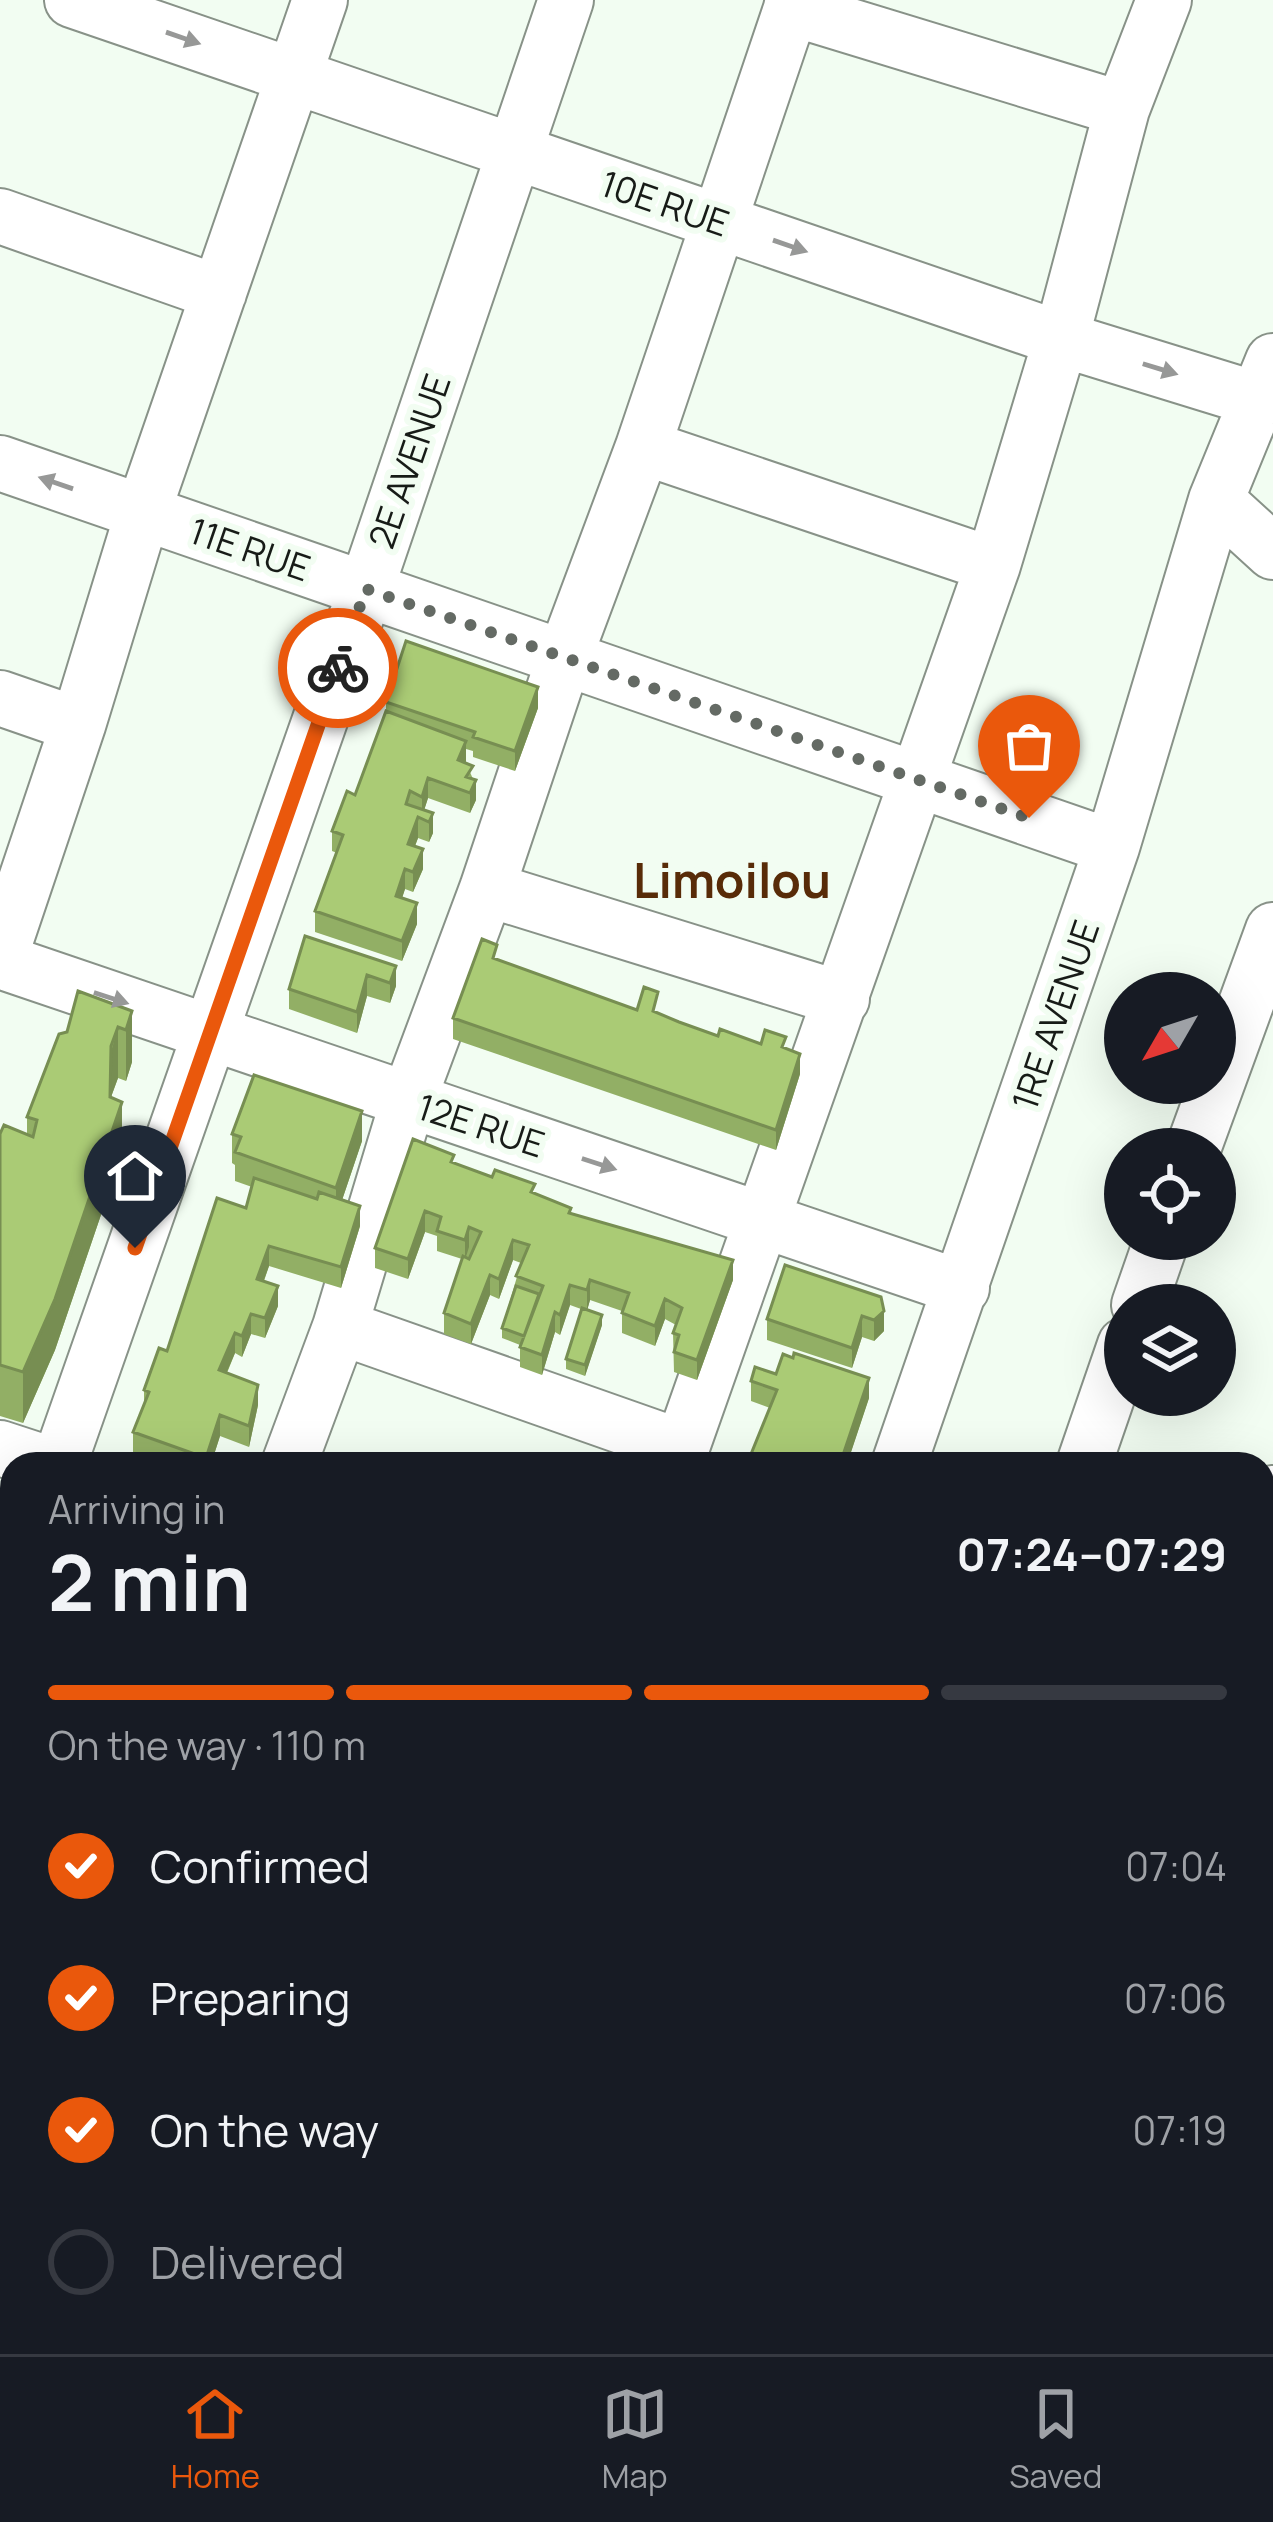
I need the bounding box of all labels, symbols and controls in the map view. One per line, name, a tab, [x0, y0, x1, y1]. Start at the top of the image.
one-way arrow	[165, 30, 201, 48]
street label: 10E RUE	[595, 158, 735, 248]
one-way arrow	[772, 238, 808, 256]
one-way arrow	[1142, 361, 1179, 379]
street label: 2E AVENUE	[356, 367, 462, 555]
one-way arrow	[37, 472, 74, 491]
street label: 11E RUE	[183, 506, 317, 592]
courier	[278, 608, 398, 728]
icon: bike	[305, 635, 371, 701]
pin	[978, 695, 1080, 818]
icon: bag	[996, 713, 1062, 779]
district label: Limoilou	[633, 847, 831, 912]
street label: 1RE AVENUE	[1000, 914, 1110, 1116]
north arrow	[1104, 972, 1236, 1104]
map controls	[1104, 972, 1236, 1416]
one-way arrow	[93, 990, 129, 1008]
street label: 12E RUE	[411, 1081, 551, 1169]
pin	[84, 1125, 186, 1248]
button: locate	[1104, 1128, 1236, 1260]
icon: home	[102, 1143, 168, 1209]
one-way arrow	[581, 1156, 618, 1175]
button: layers	[1104, 1284, 1236, 1416]
text: Arriving in	[48, 1482, 225, 1536]
text: 07:24–07:29	[957, 1523, 1227, 1585]
text: 2 min	[48, 1528, 251, 1634]
text: On the way · 110 m	[48, 1718, 366, 1772]
icon: check	[48, 1833, 114, 1899]
text: Confirmed	[150, 1835, 370, 1897]
text: 07:04	[1125, 1839, 1227, 1893]
icon: check	[48, 1965, 114, 2031]
text: Preparing	[150, 1967, 350, 2029]
text: 07:06	[1124, 1971, 1227, 2025]
icon: check	[48, 2097, 114, 2163]
text: On the way	[150, 2099, 379, 2161]
text: 07:19	[1133, 2103, 1227, 2157]
text: Delivered	[150, 2231, 345, 2293]
tab: Home	[171, 2381, 260, 2498]
tab: Map	[602, 2381, 668, 2498]
tab: Saved	[1009, 2381, 1102, 2498]

